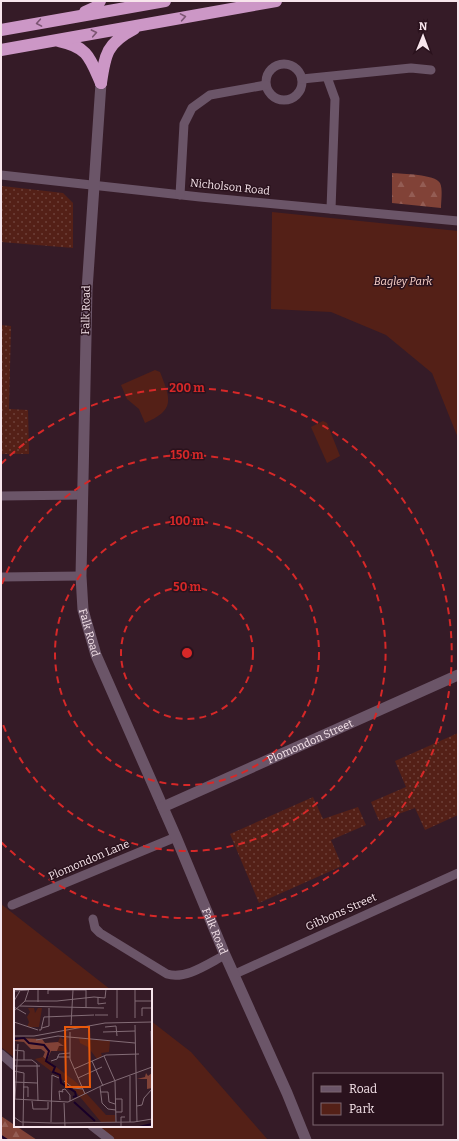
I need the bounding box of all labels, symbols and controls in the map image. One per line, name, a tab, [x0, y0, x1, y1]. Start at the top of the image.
one-way arrow	[179, 13, 186, 22]
north arrow	[403, 16, 443, 56]
one-way arrow	[36, 18, 42, 27]
text: N	[419, 20, 428, 33]
one-way arrow	[91, 29, 98, 38]
street label: Nicholson Road	[189, 176, 271, 198]
park label: Bagley Park	[374, 275, 433, 288]
street label: Falk Road	[79, 285, 93, 335]
text: 200 m	[169, 381, 205, 395]
text: 150 m	[171, 448, 204, 462]
text: 100 m	[170, 514, 205, 528]
text: 50 m	[173, 580, 201, 594]
street label: Falk Road	[76, 607, 103, 658]
centre of rings	[180, 646, 194, 660]
street label: Plomondon Street	[265, 716, 355, 766]
street label: Plomondon Lane	[47, 837, 131, 883]
street label: Gibbons Street	[304, 891, 378, 933]
street label: Falk Road	[200, 906, 231, 957]
inset map	[14, 989, 152, 1127]
legend	[313, 1073, 443, 1125]
text: Road	[349, 1082, 377, 1096]
text: Park	[349, 1102, 375, 1116]

